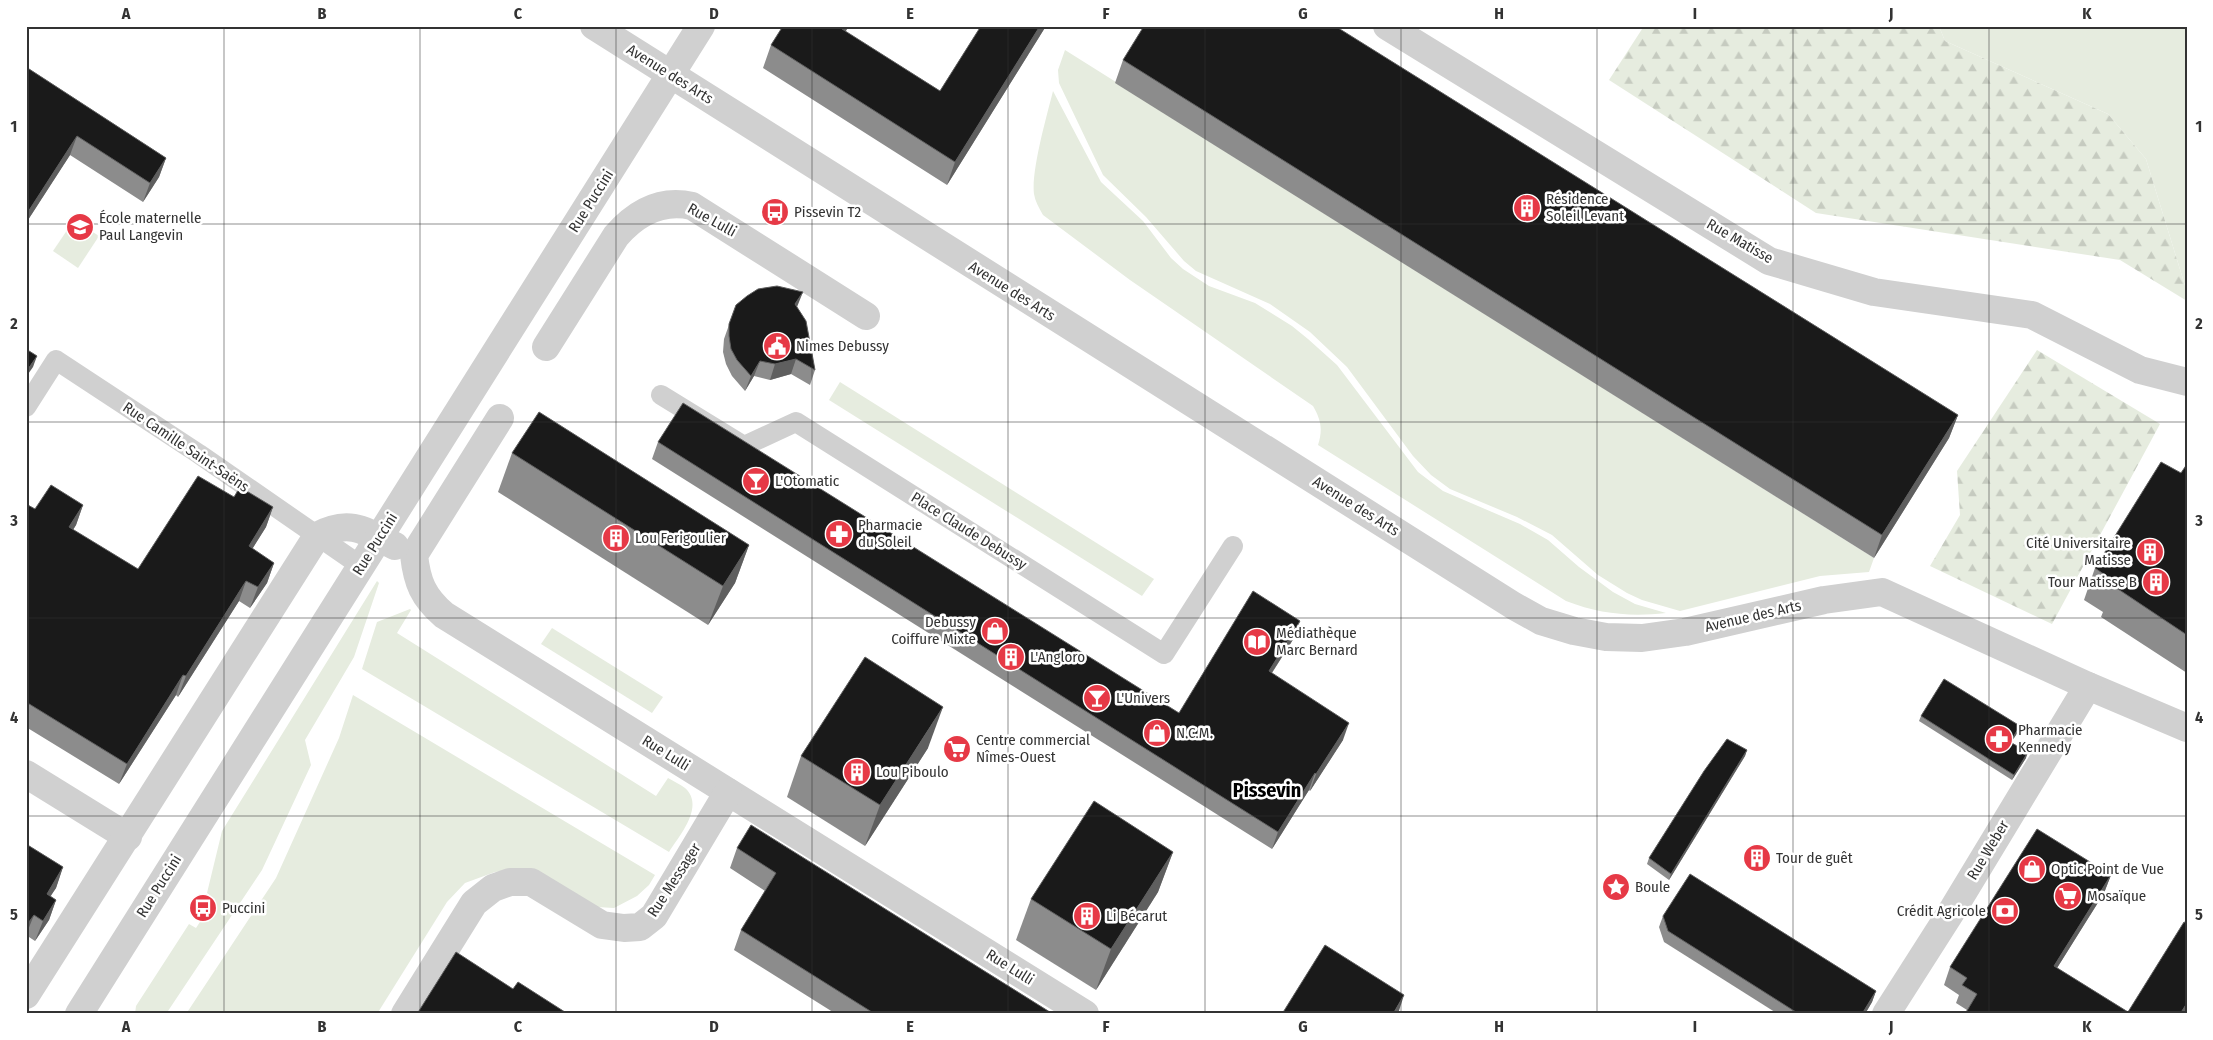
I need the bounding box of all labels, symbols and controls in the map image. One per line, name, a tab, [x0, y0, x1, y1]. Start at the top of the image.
text: A	[121, 4, 131, 23]
text: B	[318, 4, 327, 23]
text: C	[514, 4, 523, 23]
text: D	[709, 4, 719, 23]
text: E	[906, 4, 914, 23]
text: F	[1102, 4, 1110, 23]
text: G	[1298, 4, 1308, 23]
text: H	[1494, 4, 1504, 23]
text: I	[1693, 4, 1697, 23]
text: J	[1888, 4, 1893, 23]
text: K	[2082, 4, 2092, 23]
street label: Avenue des Arts	[623, 40, 717, 108]
text: 1	[11, 117, 17, 136]
text: 1	[2196, 117, 2202, 136]
street label: Rue Puccini	[565, 166, 617, 236]
place label: Résidence Soleil Levant	[1546, 190, 1624, 225]
building icon: Résidence Soleil Levant	[1512, 193, 1542, 223]
bus stop icon: Pissevin T2	[760, 197, 790, 227]
street label: Rue Lulli	[684, 199, 740, 241]
place label: Pissevin T2	[794, 203, 861, 221]
place label: École maternelle Paul Langevin	[99, 209, 201, 244]
school or university icon: École maternelle Paul Langevin	[65, 212, 95, 242]
street label: Rue Matisse	[1704, 215, 1776, 267]
street label: Avenue des Arts	[965, 257, 1059, 325]
text: 2	[9, 314, 18, 333]
text: 2	[2194, 314, 2203, 333]
public building icon: Nimes Debussy	[762, 331, 792, 361]
place label: Nimes Debussy	[796, 337, 889, 355]
street label: Rue Camille Saint-Saëns	[120, 398, 252, 496]
bar icon: L'Otomatic	[741, 466, 771, 496]
place label: L'Otomatic	[775, 472, 840, 490]
street label: Avenue des Arts	[1309, 472, 1403, 540]
street label: Place Claude Debussy	[908, 488, 1030, 574]
street label: Rue Puccini	[349, 509, 401, 579]
text: 3	[9, 511, 18, 530]
text: 3	[2194, 511, 2203, 530]
place label: Pharmacie du Soleil	[858, 516, 923, 551]
pharmacy icon: Pharmacie du Soleil	[824, 519, 854, 549]
building icon: Lou Ferigoulier	[601, 523, 631, 553]
place label: Lou Ferigoulier	[635, 529, 727, 547]
place label: Cité Universitaire Matisse	[2026, 534, 2131, 569]
building icon: Cité Universitaire Matisse	[2135, 537, 2165, 567]
building icon: Tour Matisse B	[2141, 567, 2171, 597]
place label: Tour Matisse B	[2048, 573, 2137, 591]
street label: Avenue des Arts	[1703, 596, 1803, 636]
place label: Debussy Coiffure Mixte	[891, 613, 976, 648]
shop icon: Debussy Coiffure Mixte	[980, 616, 1010, 646]
place label: Médiathèque Marc Bernard	[1276, 624, 1358, 659]
library icon: Médiathèque Marc Bernard	[1242, 627, 1272, 657]
building icon: L'Angloro	[996, 642, 1026, 672]
place label: L'Angloro	[1030, 648, 1085, 666]
bar icon: L'Univers	[1082, 683, 1112, 713]
place label: L'Univers	[1116, 689, 1170, 707]
text: 4	[10, 708, 18, 727]
text: 4	[2195, 708, 2203, 727]
shop icon: N.C.M.	[1142, 718, 1172, 748]
place label: Pharmacie Kennedy	[2018, 721, 2083, 756]
place label: N.C.M.	[1176, 724, 1213, 742]
pharmacy icon: Pharmacie Kennedy	[1984, 724, 2014, 754]
street label: Rue Lulli	[639, 731, 693, 775]
place label: Centre commercial Nîmes-Ouest	[976, 731, 1090, 766]
supermarket icon: Centre commercial Nîmes-Ouest	[942, 734, 972, 764]
building icon: Lou Piboulo	[842, 757, 872, 787]
place label: Lou Piboulo	[876, 763, 949, 781]
district label: Pissevin	[1233, 778, 1301, 802]
street label: Rue Weber	[1963, 816, 2013, 883]
street label: Rue Messager	[644, 839, 705, 920]
building icon: Tour de guêt	[1742, 843, 1772, 873]
place label: Tour de guêt	[1776, 849, 1853, 867]
street label: Rue Puccini	[133, 851, 185, 921]
shop icon: Optic Point de Vue	[2017, 854, 2047, 884]
place label: Optic Point de Vue	[2051, 860, 2164, 878]
place icon: Boule	[1601, 872, 1631, 902]
place label: Boule	[1635, 878, 1670, 896]
supermarket icon: Mosaïque	[2053, 881, 2083, 911]
place label: Mosaïque	[2087, 887, 2146, 905]
bus stop icon: Puccini	[188, 893, 218, 923]
bank icon: Crédit Agricole	[1990, 896, 2020, 926]
place label: Puccini	[222, 899, 265, 917]
building icon: Li Bécarut	[1072, 901, 1102, 931]
place label: Crédit Agricole	[1897, 902, 1986, 920]
text: 5	[10, 905, 18, 924]
text: 5	[2195, 905, 2203, 924]
place label: Li Bécarut	[1106, 907, 1167, 925]
street label: Rue Lulli	[983, 945, 1037, 989]
text: A	[121, 1017, 131, 1036]
text: B	[318, 1017, 327, 1036]
text: C	[514, 1017, 523, 1036]
text: D	[709, 1017, 719, 1036]
text: E	[906, 1017, 914, 1036]
text: F	[1102, 1017, 1110, 1036]
text: G	[1298, 1017, 1308, 1036]
text: H	[1494, 1017, 1504, 1036]
text: I	[1693, 1017, 1697, 1036]
text: J	[1888, 1017, 1893, 1036]
text: K	[2082, 1017, 2092, 1036]

